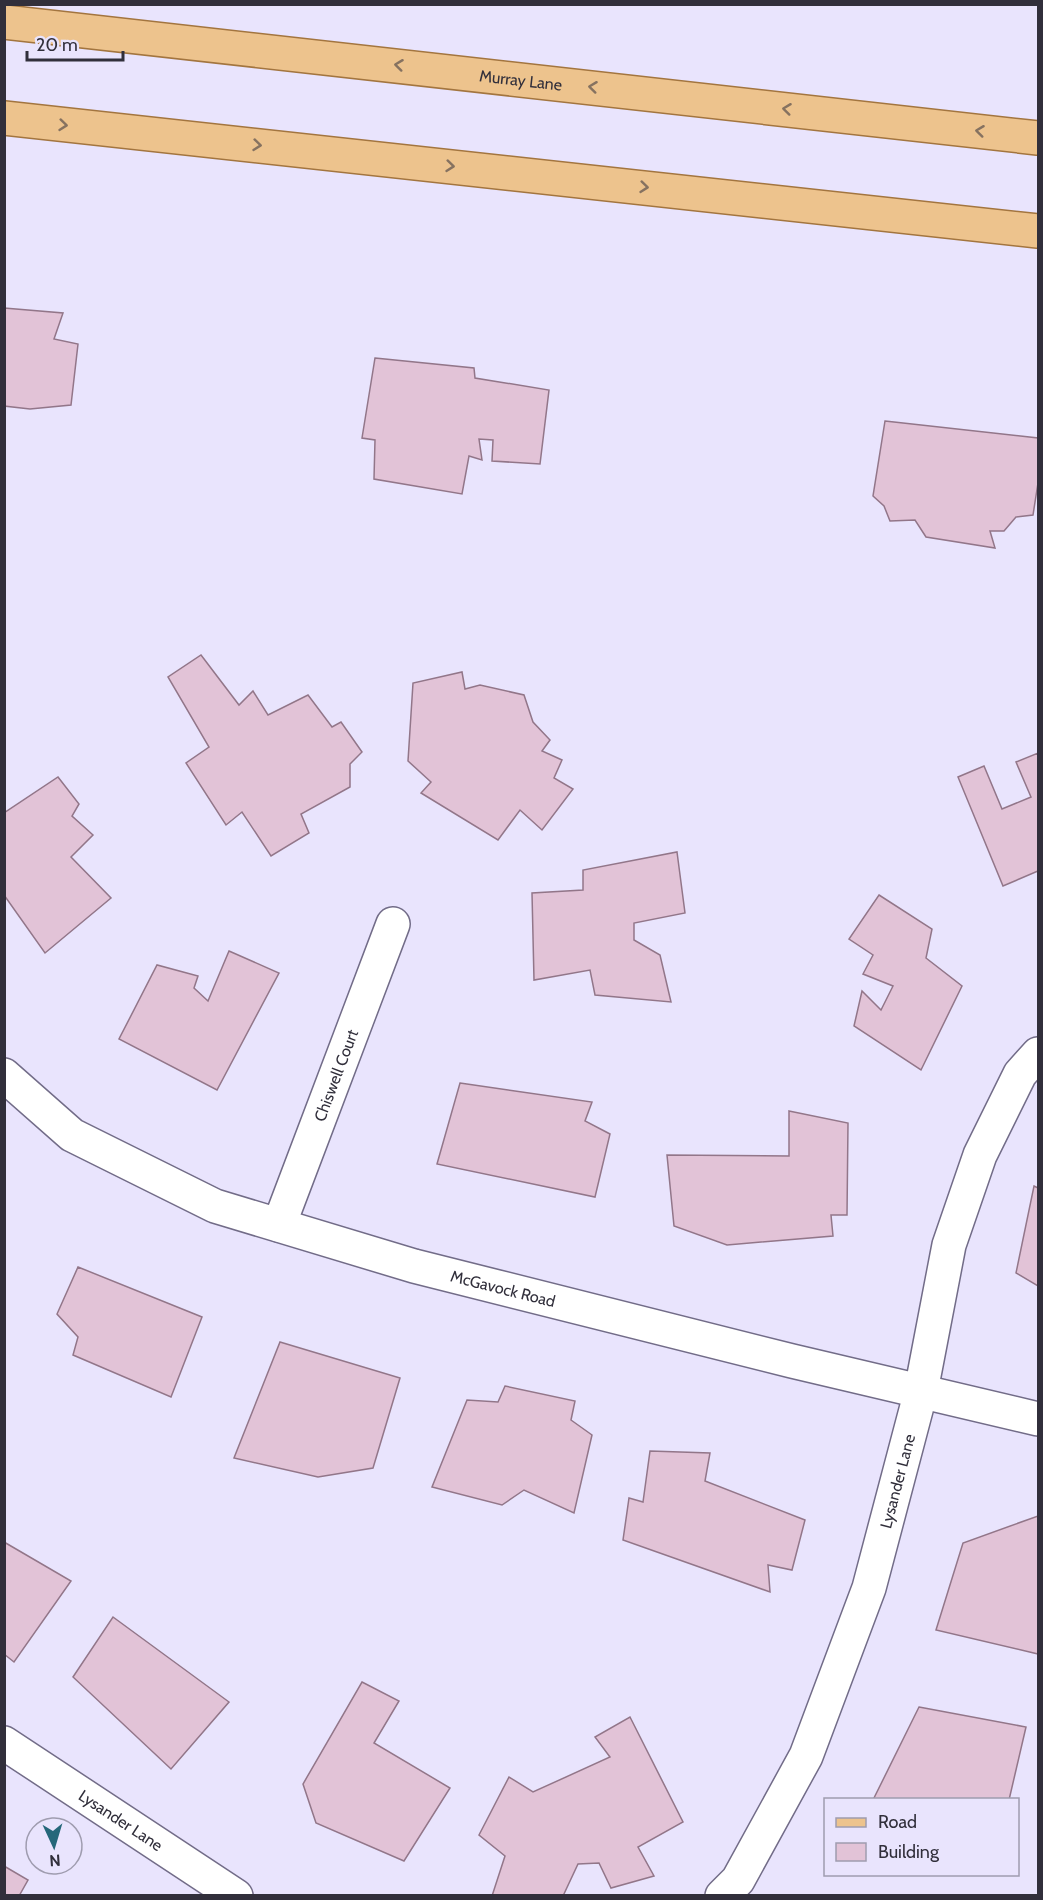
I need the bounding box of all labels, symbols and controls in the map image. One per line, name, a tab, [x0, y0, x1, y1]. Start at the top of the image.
scale bar	[27, 24, 123, 62]
text: 20 m	[36, 34, 78, 56]
one-way arrow	[395, 59, 404, 72]
street label: Murray Lane	[478, 66, 563, 95]
one-way arrow	[588, 81, 597, 94]
one-way arrow	[782, 104, 791, 116]
one-way arrow	[58, 118, 67, 130]
one-way arrow	[976, 126, 985, 138]
one-way arrow	[252, 138, 261, 151]
one-way arrow	[446, 159, 455, 172]
one-way arrow	[640, 180, 649, 193]
street label: Chiswell Court	[310, 1026, 362, 1124]
street label: McGavock Road	[449, 1267, 557, 1311]
street label: Lysander Lane	[876, 1432, 919, 1530]
street label: Lysander Lane	[75, 1786, 166, 1855]
legend	[824, 1798, 1019, 1876]
text: Road	[878, 1811, 917, 1833]
north arrow	[24, 1816, 84, 1876]
text: Building	[878, 1841, 940, 1863]
text: N	[49, 1851, 61, 1870]

